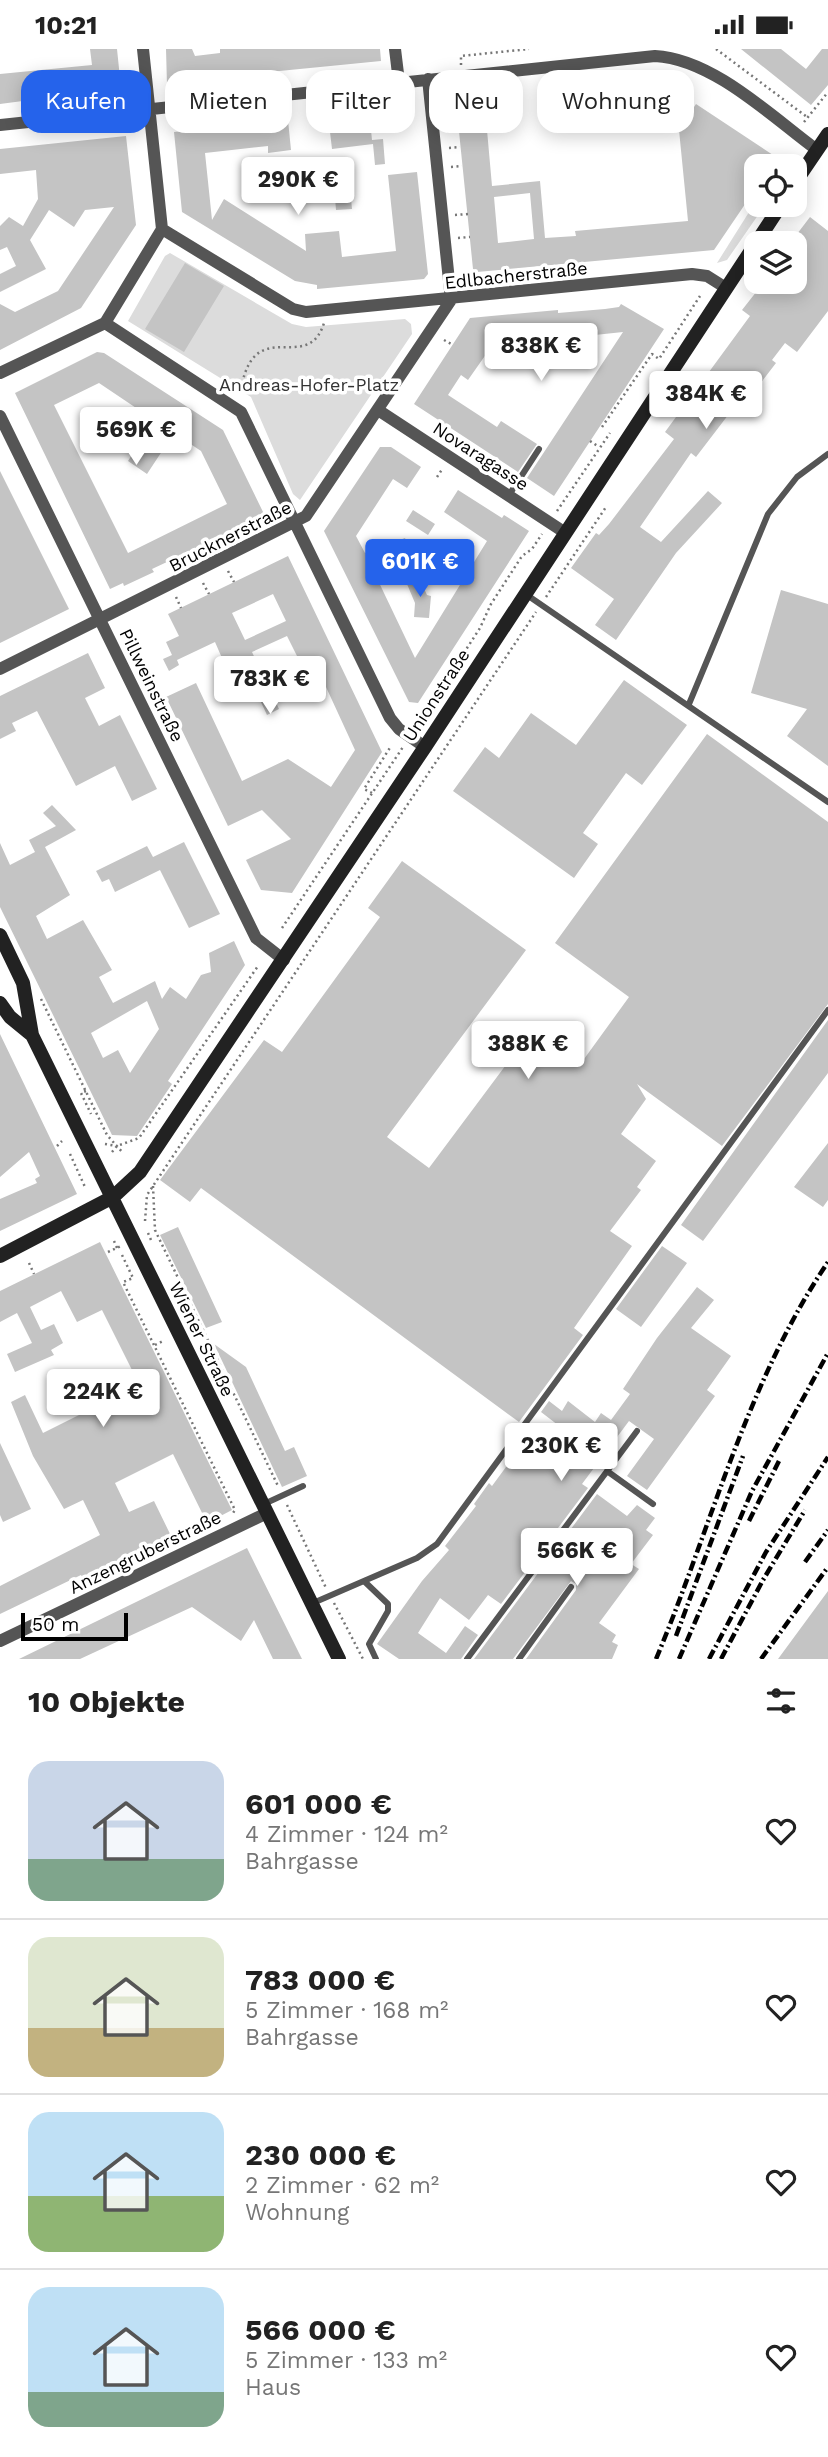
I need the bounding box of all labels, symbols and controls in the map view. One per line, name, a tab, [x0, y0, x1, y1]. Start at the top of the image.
text: 10:21	[35, 10, 98, 40]
chip: Kaufen	[21, 70, 151, 133]
chip: Mieten	[165, 70, 292, 133]
chip: Filter	[306, 70, 415, 133]
chip: Neu	[429, 70, 523, 133]
chip: Wohnung	[537, 70, 694, 133]
map controls	[744, 154, 807, 294]
button: locate	[744, 154, 807, 217]
pin: 290K €	[241, 157, 355, 217]
text: 290K €	[257, 166, 339, 193]
button: layers	[744, 231, 807, 294]
street label: Edlbacherstraße	[443, 257, 589, 293]
pin: 838K €	[484, 323, 598, 383]
text: 838K €	[501, 332, 581, 359]
pin: 384K €	[649, 371, 763, 431]
park label: Andreas-Hofer-Platz	[219, 374, 399, 395]
text: 384K €	[665, 380, 747, 407]
pin: 569K €	[79, 407, 193, 467]
text: 569K €	[96, 416, 176, 443]
street label: Novaragasse	[429, 417, 533, 495]
street label: Brucknerstraße	[165, 496, 295, 576]
pin: 601K €	[363, 539, 477, 599]
text: 601K €	[381, 548, 459, 575]
street label: Pillweinstraße	[116, 625, 188, 745]
street label: Unionstraße	[398, 645, 474, 745]
pin: 783K €	[213, 657, 327, 716]
text: 783K €	[230, 665, 310, 692]
pin: 388K €	[471, 1021, 585, 1081]
text: 388K €	[487, 1030, 569, 1057]
street label: Wiener Straße	[165, 1278, 239, 1400]
pin: 224K €	[46, 1369, 160, 1429]
text: 224K €	[63, 1378, 143, 1405]
pin: 230K €	[504, 1423, 618, 1483]
text: 230K €	[521, 1432, 601, 1459]
street label: Anzengruberstraße	[66, 1506, 224, 1598]
pin: 566K €	[520, 1529, 634, 1588]
text: 566K €	[537, 1537, 617, 1564]
scale bar	[21, 1610, 128, 1642]
text: 50 m	[32, 1613, 79, 1636]
icon: filters	[762, 1682, 800, 1720]
text: 10 Objekte	[28, 1684, 185, 1719]
text: 601 000 €	[245, 1786, 392, 1821]
icon: home	[84, 1789, 168, 1873]
icon: heart	[762, 1812, 800, 1850]
text: 4 Zimmer · 124 m²	[245, 1821, 448, 1848]
text: Bahrgasse	[245, 1848, 359, 1875]
text: 783 000 €	[245, 1962, 395, 1997]
icon: home	[84, 1965, 168, 2049]
icon: heart	[762, 1988, 800, 2026]
text: 5 Zimmer · 168 m²	[245, 1997, 449, 2024]
text: Bahrgasse	[245, 2024, 359, 2051]
text: 230 000 €	[245, 2137, 396, 2172]
icon: home	[84, 2140, 168, 2224]
icon: heart	[762, 2163, 800, 2201]
text: 2 Zimmer · 62 m²	[245, 2172, 439, 2199]
text: Wohnung	[245, 2199, 349, 2226]
text: 566 000 €	[245, 2312, 396, 2347]
icon: home	[84, 2315, 168, 2399]
icon: heart	[762, 2338, 800, 2376]
text: 5 Zimmer · 133 m²	[245, 2347, 447, 2374]
text: Haus	[245, 2374, 301, 2401]

